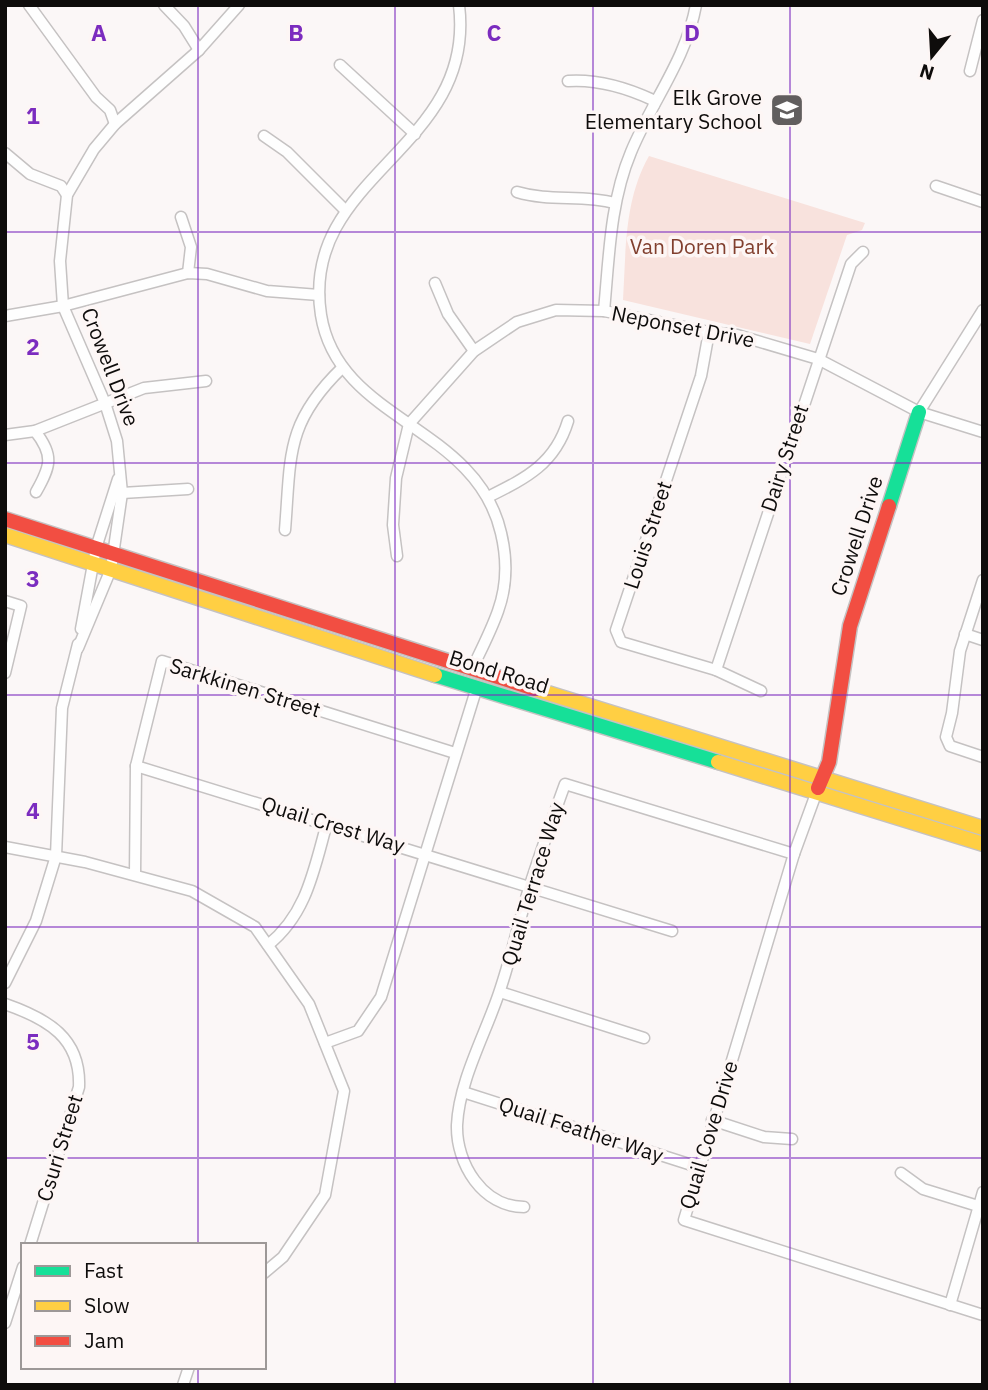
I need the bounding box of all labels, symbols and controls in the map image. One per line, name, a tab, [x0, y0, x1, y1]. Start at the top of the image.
text: A	[91, 17, 107, 47]
text: B	[288, 17, 304, 47]
text: C	[487, 17, 502, 47]
text: D	[684, 17, 700, 47]
north arrow	[897, 21, 967, 91]
text: N	[916, 59, 937, 86]
place label: Elk Grove Elementary School	[585, 83, 762, 135]
school or university icon: Elk Grove Elementary School	[768, 91, 806, 129]
text: 1	[26, 100, 40, 130]
park label: Van Doren Park	[630, 232, 774, 260]
street label: Neponset Drive	[609, 298, 757, 354]
street label: Crowell Drive	[75, 303, 146, 430]
text: 2	[26, 331, 40, 361]
street label: Dairy Street	[754, 400, 815, 515]
street label: Crowell Drive	[823, 472, 889, 599]
street label: Louis Street	[616, 477, 678, 592]
text: 3	[26, 563, 40, 593]
street label: Bond Road	[446, 643, 553, 699]
street label: Sarkkinen Street	[166, 651, 324, 723]
street label: Quail Crest Way	[258, 789, 409, 859]
text: 4	[26, 795, 40, 825]
street label: Quail Terrace Way	[494, 798, 570, 969]
text: 5	[26, 1026, 40, 1056]
street label: Quail Cove Drive	[672, 1057, 744, 1212]
street label: Quail Feather Way	[495, 1089, 668, 1169]
street label: Csuri Street	[29, 1091, 89, 1205]
legend	[21, 1243, 266, 1369]
text: Fast	[84, 1256, 124, 1284]
text: Slow	[84, 1291, 130, 1319]
text: Jam	[84, 1326, 124, 1354]

